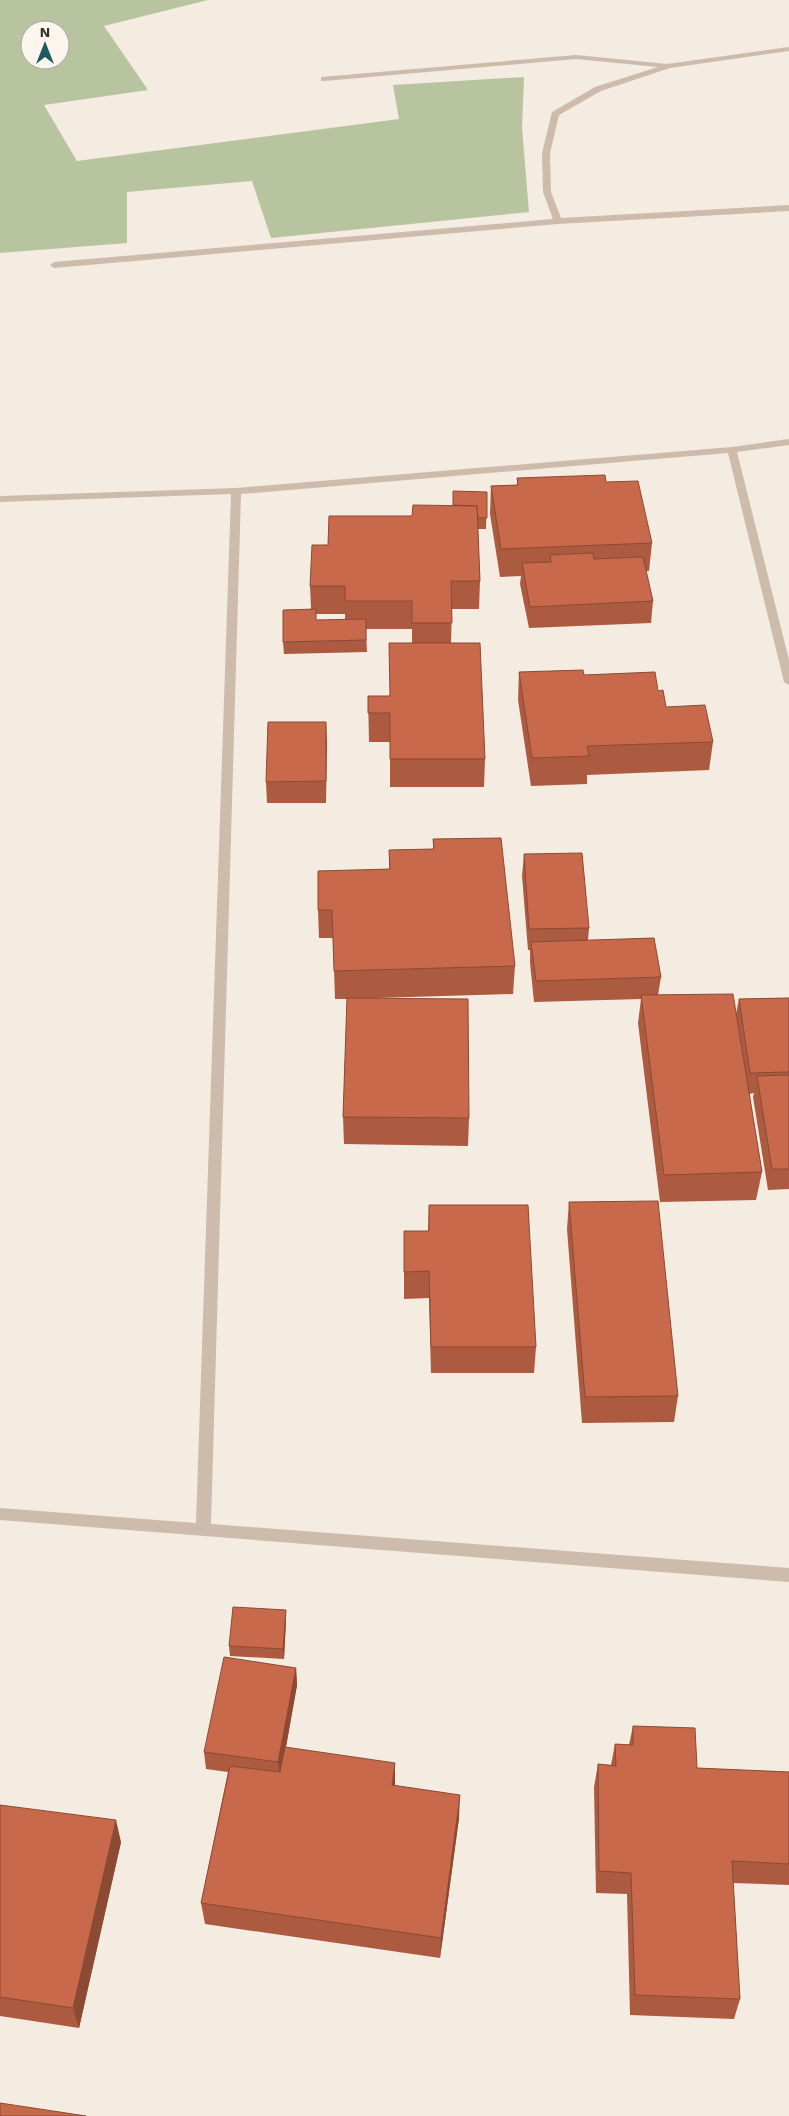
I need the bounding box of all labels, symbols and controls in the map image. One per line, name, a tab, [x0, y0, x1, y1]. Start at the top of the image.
north arrow	[20, 20, 70, 70]
text: N	[40, 24, 50, 40]

